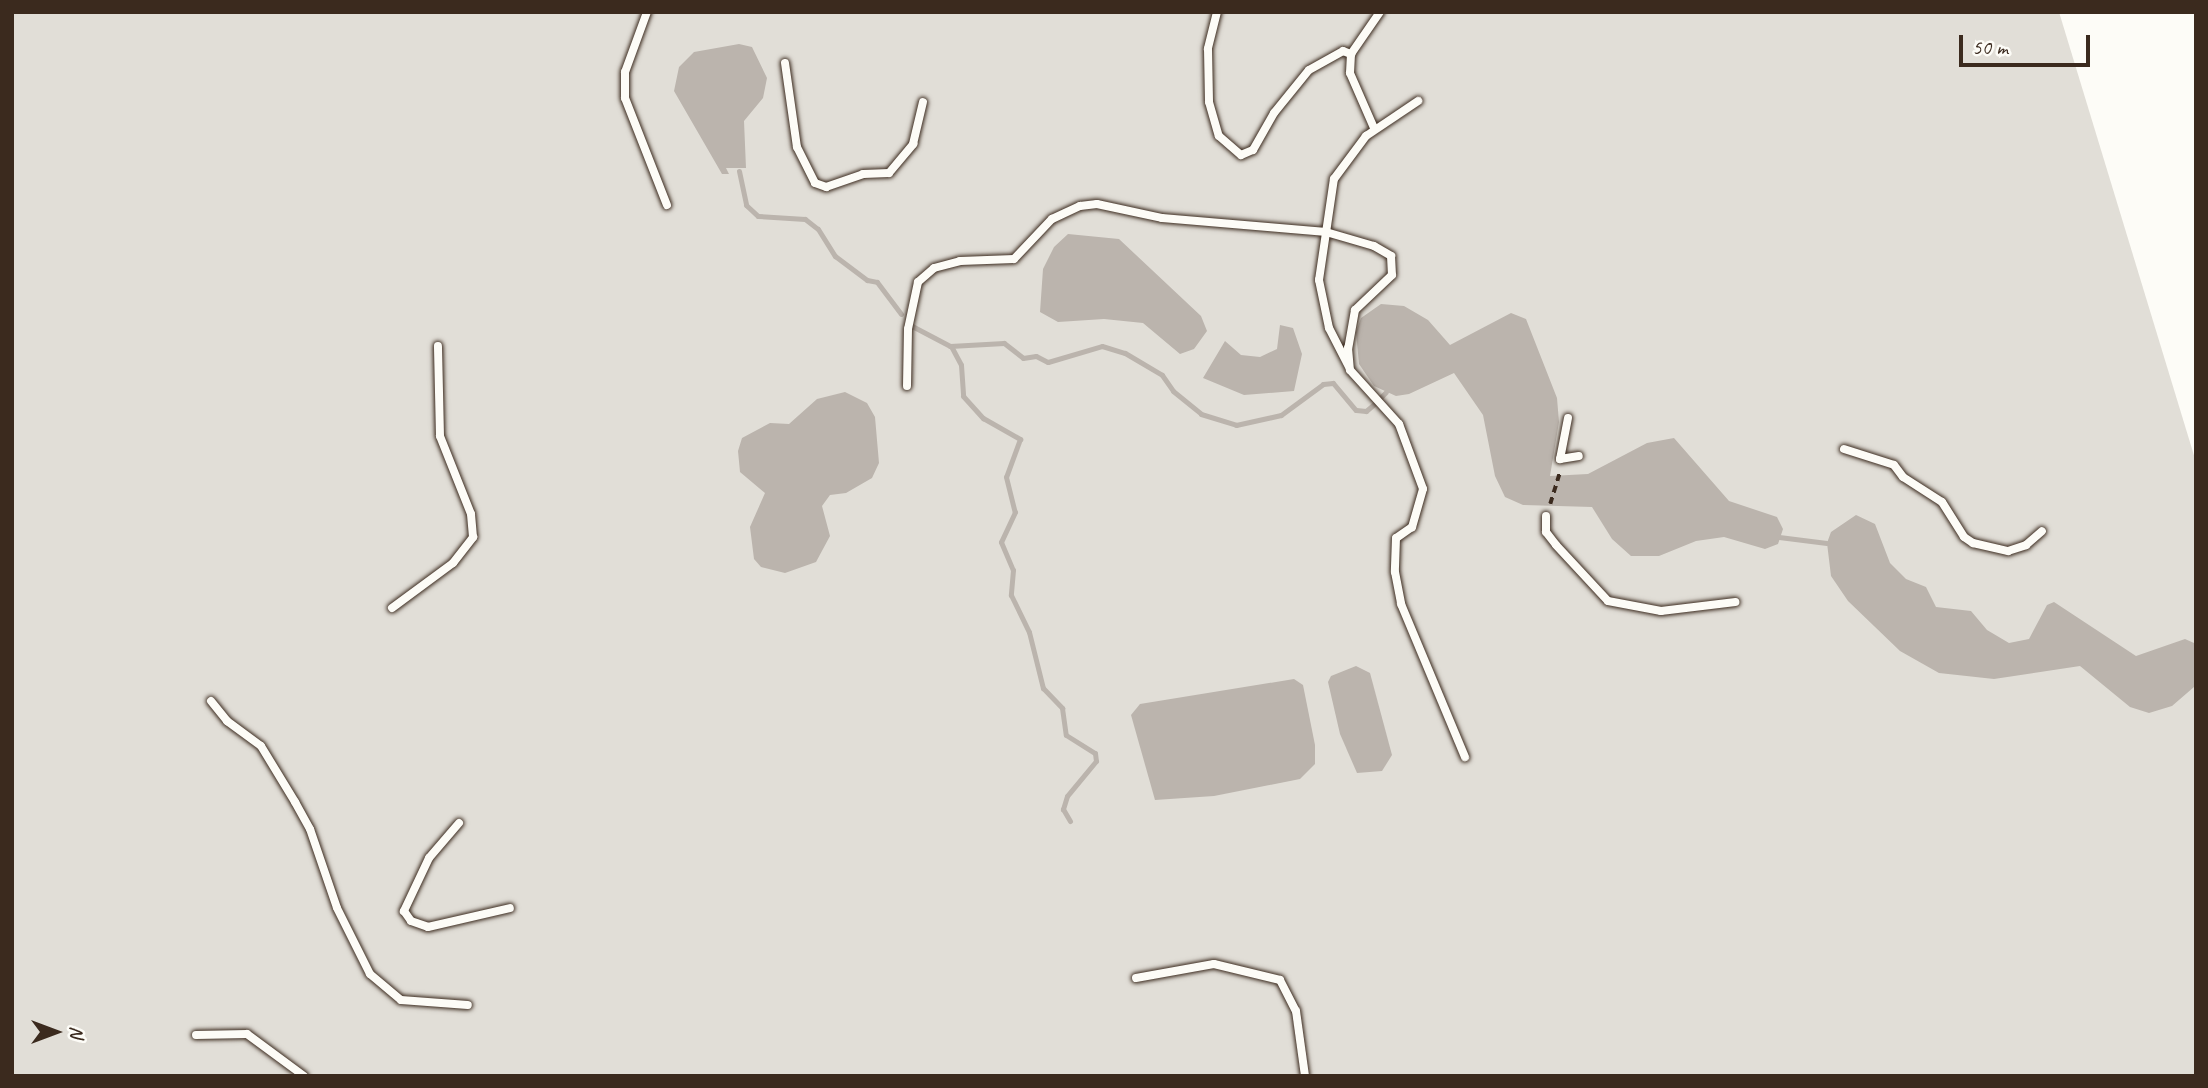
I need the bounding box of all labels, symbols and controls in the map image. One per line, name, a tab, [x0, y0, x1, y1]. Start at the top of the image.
scale bar	[1963, 21, 2094, 65]
text: 50 m	[1972, 34, 2008, 60]
north arrow	[21, 997, 91, 1067]
text: N	[65, 1026, 89, 1038]

